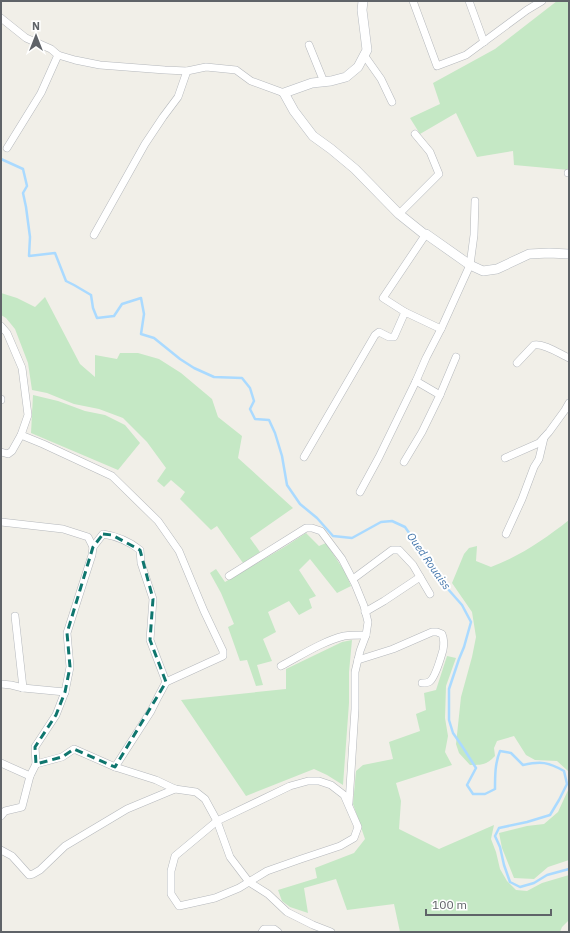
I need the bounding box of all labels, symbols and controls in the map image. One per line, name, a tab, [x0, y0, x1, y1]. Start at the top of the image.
north arrow	[16, 16, 56, 56]
text: N	[32, 19, 40, 33]
water label: Oued Rouaiss	[404, 530, 454, 592]
scale bar	[426, 891, 551, 917]
text: 100 m	[432, 897, 467, 912]

